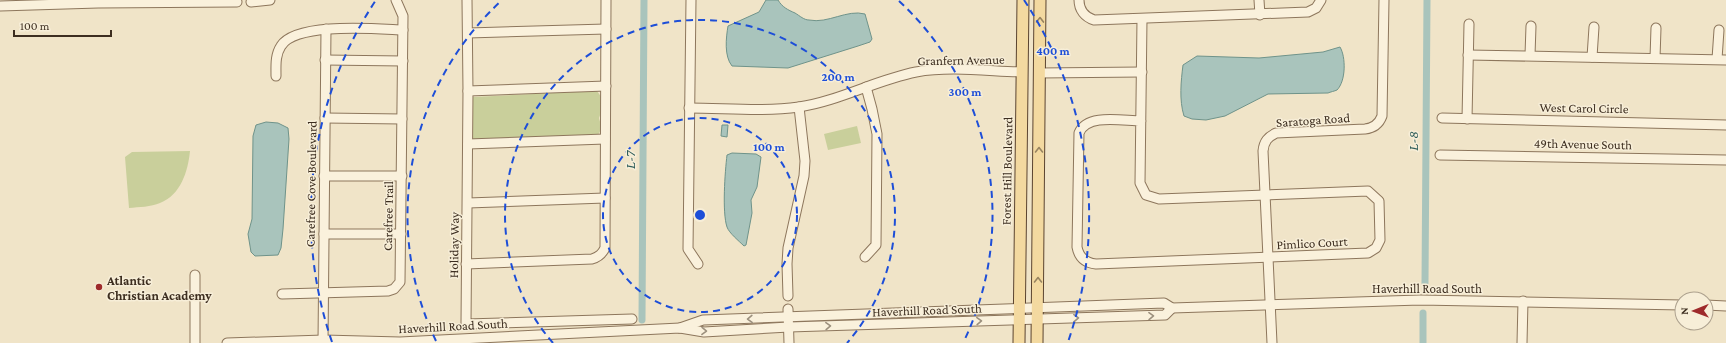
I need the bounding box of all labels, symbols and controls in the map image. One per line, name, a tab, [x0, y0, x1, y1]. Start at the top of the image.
scale bar	[14, 12, 111, 38]
one-way arrow	[1036, 17, 1044, 23]
text: 100 m	[20, 19, 50, 33]
text: 400 m	[1036, 44, 1071, 58]
street label: Granfern Avenue	[917, 52, 1005, 68]
text: 200 m	[821, 70, 855, 84]
text: 300 m	[949, 85, 982, 99]
street label: West Carol Circle	[1539, 100, 1629, 116]
street label: Saratoga Road	[1275, 110, 1351, 130]
street label: Forest Hill Boulevard	[999, 117, 1015, 225]
street label: Carefree Cove Boulevard	[302, 121, 320, 247]
water label: L-8	[1405, 131, 1421, 151]
street label: 49th Avenue South	[1534, 136, 1632, 152]
text: 100 m	[753, 140, 786, 154]
one-way arrow	[1035, 147, 1043, 153]
water label: L-7	[622, 149, 638, 169]
street label: Carefree Trail	[380, 180, 396, 251]
centre of rings	[693, 208, 707, 222]
street label: Holiday Way	[446, 211, 462, 278]
street label: Pimlico Court	[1276, 234, 1349, 252]
place label: Atlantic Christian Academy	[106, 273, 212, 303]
one-way arrow	[1034, 277, 1042, 283]
street label: Haverhill Road South	[1372, 281, 1482, 296]
marker: Atlantic Christian Academy	[94, 282, 104, 292]
north arrow	[1674, 291, 1714, 331]
street label: Haverhill Road South	[872, 301, 982, 319]
text: N	[1678, 307, 1690, 315]
one-way arrow	[1148, 312, 1154, 320]
one-way arrow	[747, 314, 753, 323]
one-way arrow	[1073, 314, 1079, 322]
street label: Haverhill Road South	[398, 316, 508, 336]
one-way arrow	[976, 317, 982, 325]
one-way arrow	[825, 322, 831, 330]
one-way arrow	[702, 327, 708, 335]

